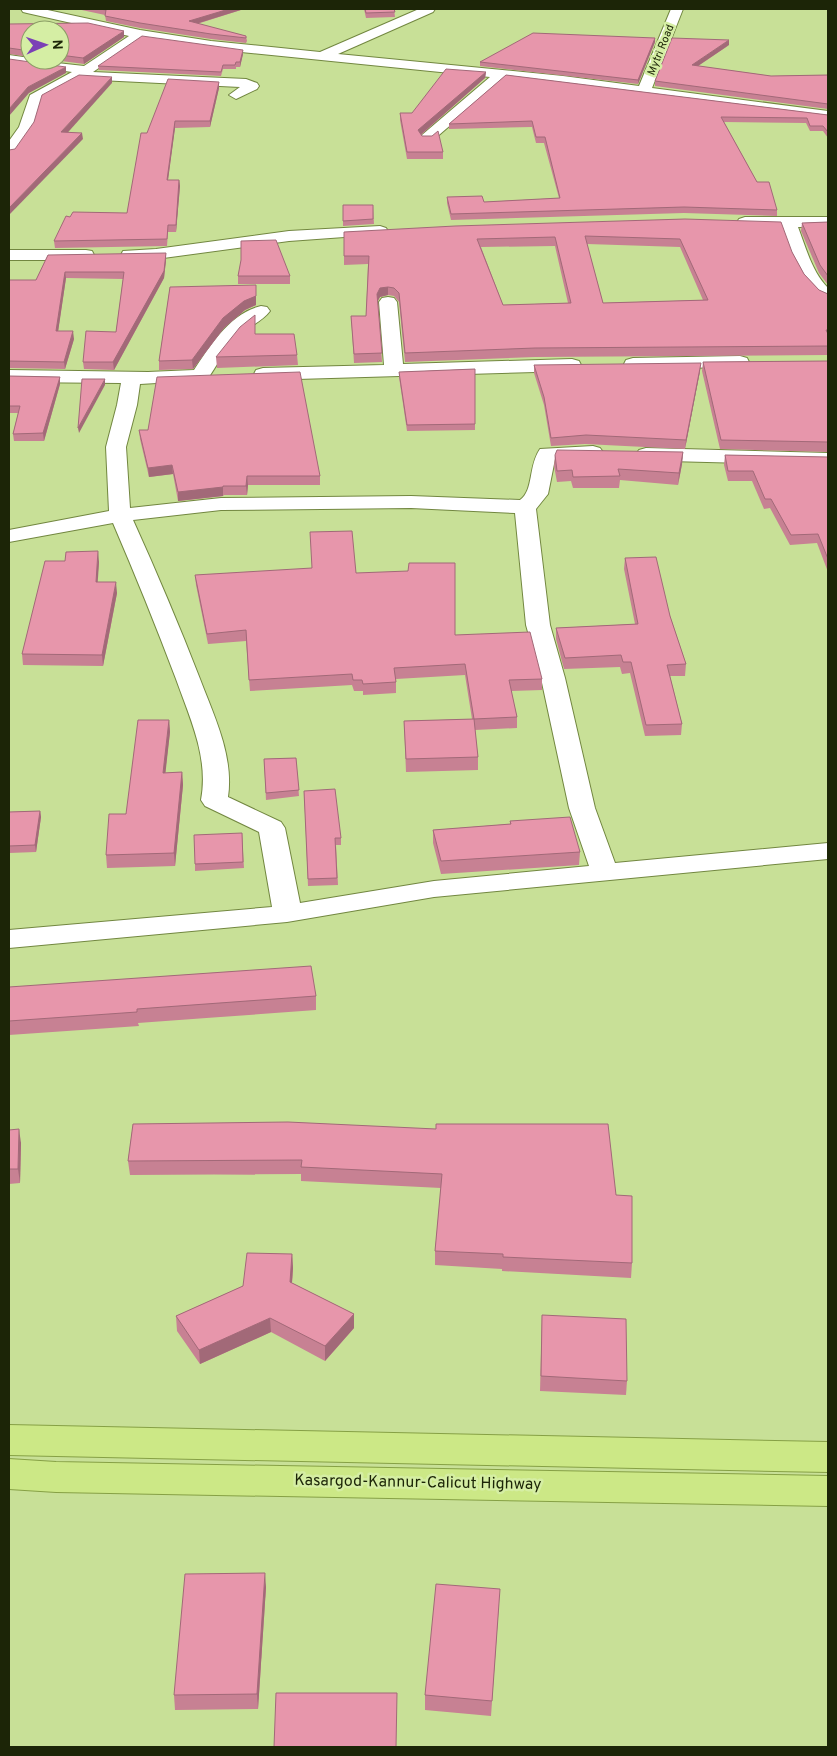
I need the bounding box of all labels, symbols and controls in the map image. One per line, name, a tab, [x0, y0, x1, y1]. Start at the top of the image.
north arrow	[20, 20, 70, 70]
street label: Mytri Road	[644, 23, 678, 77]
text: N	[48, 39, 65, 50]
street label: Kasargod-Kannur-Calicut Highway	[294, 1471, 542, 1495]

